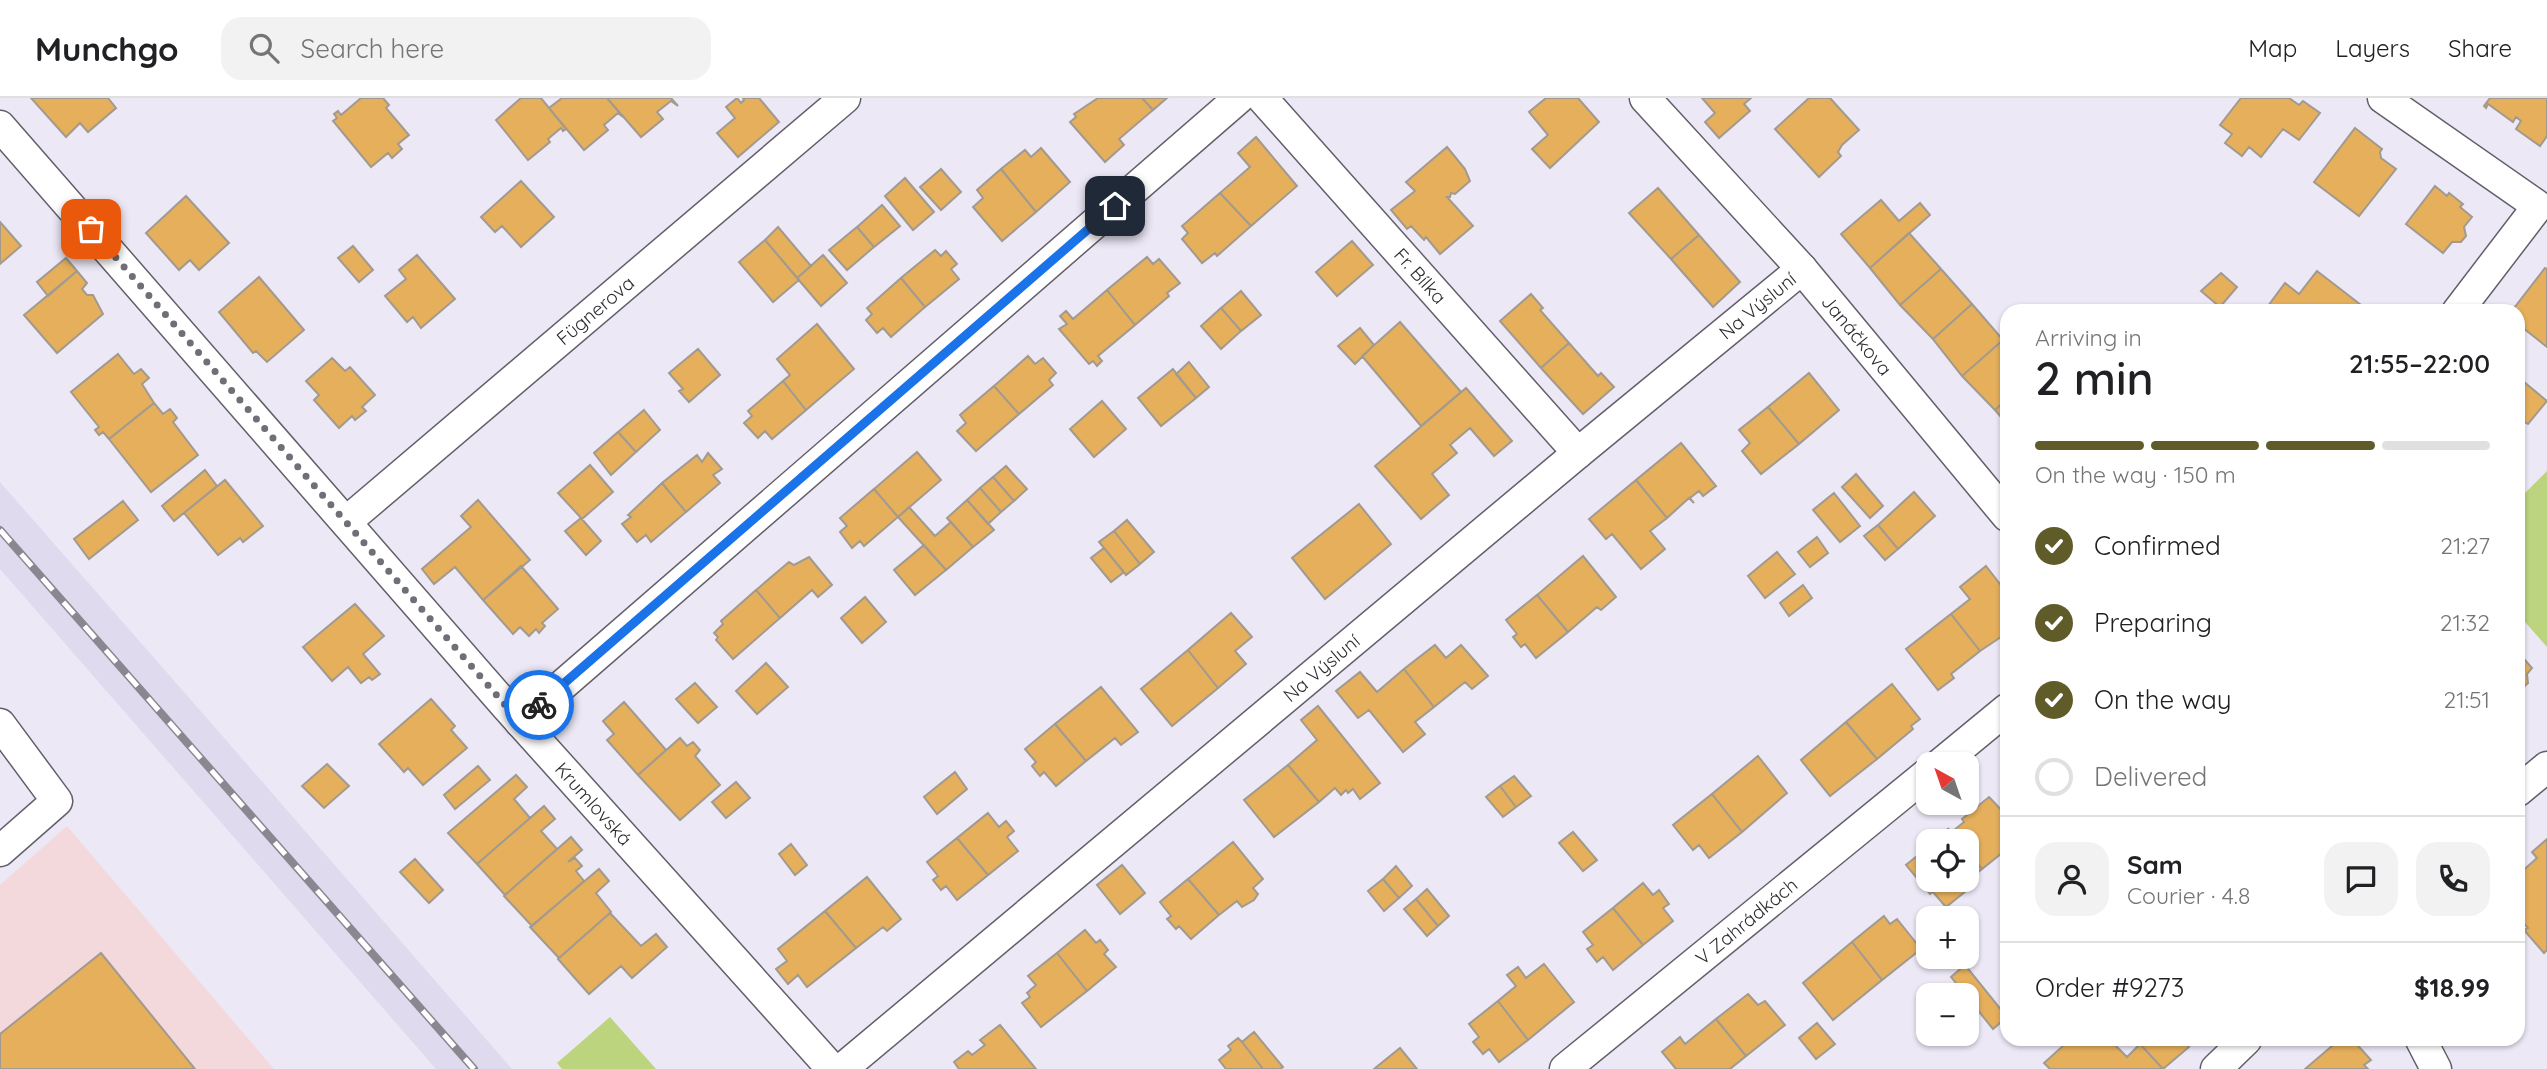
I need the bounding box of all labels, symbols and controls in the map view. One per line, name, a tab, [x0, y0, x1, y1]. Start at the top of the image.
search box	[221, 17, 711, 80]
text: Munchgo	[35, 28, 179, 69]
icon: search	[245, 29, 283, 67]
text: Search here	[301, 32, 444, 65]
text: Map	[2248, 33, 2297, 63]
text: Layers	[2335, 33, 2410, 63]
text: Share	[2448, 33, 2512, 63]
pin	[1085, 176, 1145, 236]
icon: home	[1096, 187, 1134, 225]
pin	[61, 199, 121, 259]
icon: bag	[72, 210, 110, 248]
street label: Fr. Bílka	[1389, 243, 1451, 309]
street label: Na Výsluní	[1714, 266, 1802, 344]
street label: Fügnerova	[551, 271, 639, 350]
street label: Janáčkova	[1816, 290, 1897, 380]
text: Arriving in	[2035, 323, 2142, 352]
text: 21:55–22:00	[2349, 347, 2490, 380]
text: 2 min	[2035, 349, 2154, 407]
text: On the way · 150 m	[2035, 460, 2236, 489]
icon: check	[2035, 527, 2073, 565]
text: Confirmed	[2094, 529, 2221, 562]
text: 21:27	[2440, 531, 2490, 560]
icon: check	[2035, 604, 2073, 642]
text: Preparing	[2094, 606, 2212, 639]
text: 21:32	[2440, 608, 2490, 637]
street label: Na Výsluní	[1278, 628, 1365, 707]
courier	[504, 670, 574, 740]
icon: check	[2035, 681, 2073, 719]
text: On the way	[2094, 683, 2232, 716]
text: 21:51	[2443, 685, 2490, 714]
icon: bike	[520, 686, 558, 724]
north arrow	[1916, 752, 1979, 816]
map controls	[1916, 752, 1979, 1046]
street label: Krumlovská	[550, 757, 637, 851]
text: Delivered	[2094, 760, 2207, 793]
button: locate	[1916, 829, 1979, 892]
button: person	[2035, 842, 2109, 916]
button: chat	[2324, 842, 2398, 916]
button: phone	[2416, 842, 2490, 916]
text: Sam	[2127, 848, 2183, 881]
street label: V Zahrádkách	[1690, 872, 1802, 970]
text: Courier · 4.8	[2127, 881, 2250, 910]
button: +	[1916, 906, 1979, 969]
text: Order #9273	[2035, 971, 2184, 1004]
text: $18.99	[2414, 971, 2490, 1004]
button: −	[1916, 983, 1979, 1046]

